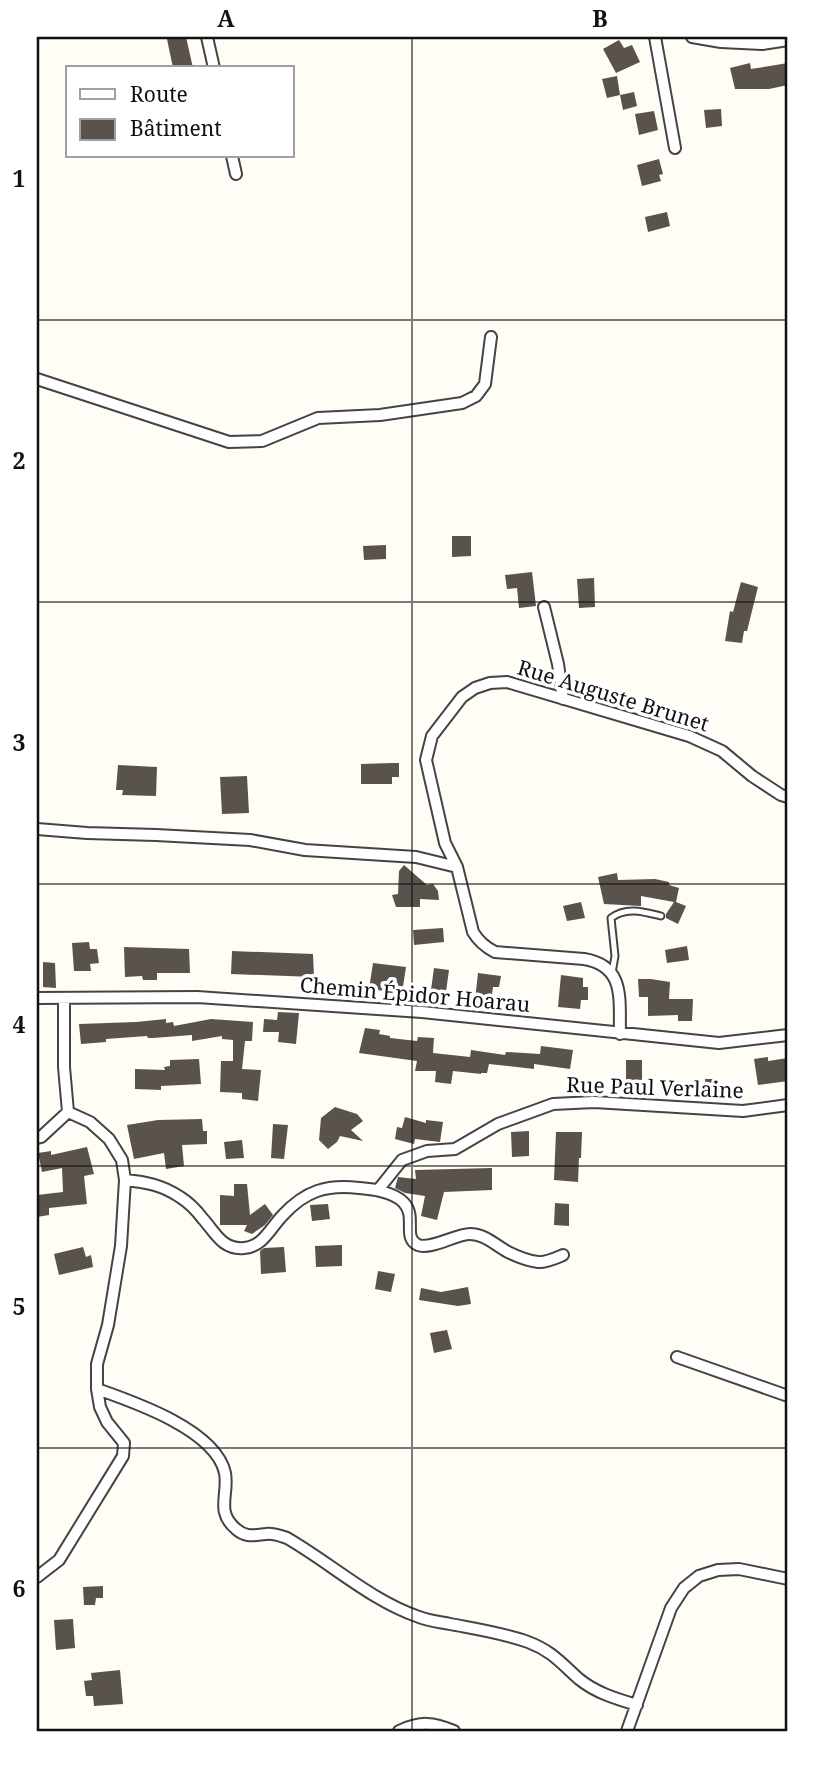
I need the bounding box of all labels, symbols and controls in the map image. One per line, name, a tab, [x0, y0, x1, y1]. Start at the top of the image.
text: A	[217, 2, 235, 34]
text: B	[592, 2, 608, 34]
legend	[66, 66, 294, 158]
text: Route	[130, 80, 188, 108]
text: Bâtiment	[130, 114, 222, 142]
text: 1	[13, 162, 26, 194]
text: 2	[13, 444, 26, 476]
street label: Rue Auguste Brunet	[514, 653, 712, 738]
text: 3	[13, 726, 26, 758]
street label: Chemin Épidor Hoarau	[299, 970, 532, 1018]
text: 4	[13, 1008, 26, 1040]
street label: Rue Paul Verlaine	[566, 1070, 744, 1104]
text: 5	[13, 1290, 26, 1322]
text: 6	[13, 1572, 26, 1604]

